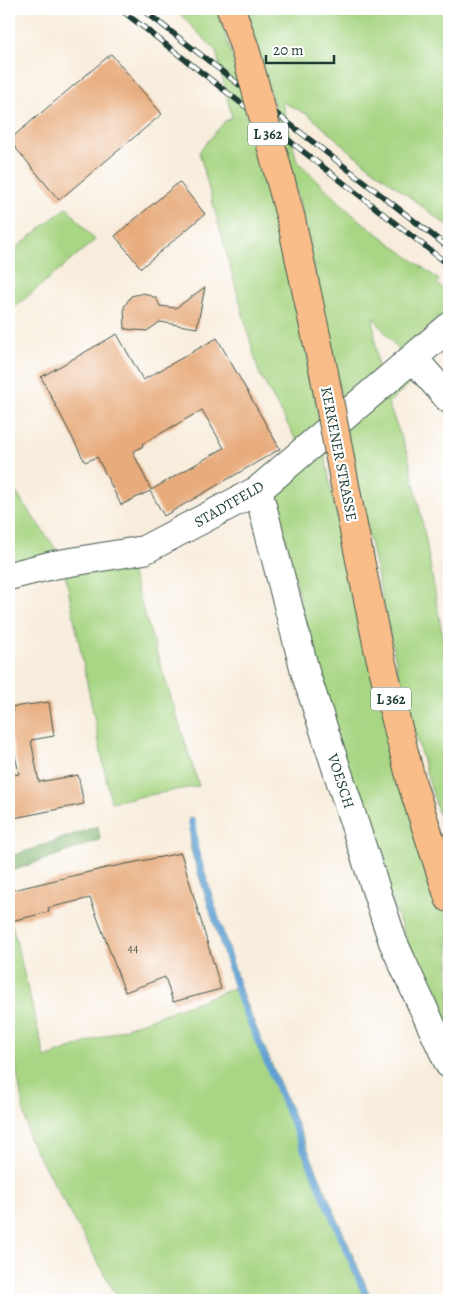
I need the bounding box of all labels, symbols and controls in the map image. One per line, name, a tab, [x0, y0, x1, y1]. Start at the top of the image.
scale bar	[266, 32, 333, 64]
text: 20 m	[273, 40, 304, 60]
road number: L 362	[248, 122, 288, 146]
street label: KERKENER STRASSE	[316, 385, 362, 523]
street label: STADTFELD	[190, 476, 268, 532]
road number: L 362	[371, 688, 411, 711]
street label: VOESCH	[322, 750, 359, 811]
house number: 44	[128, 940, 139, 956]

